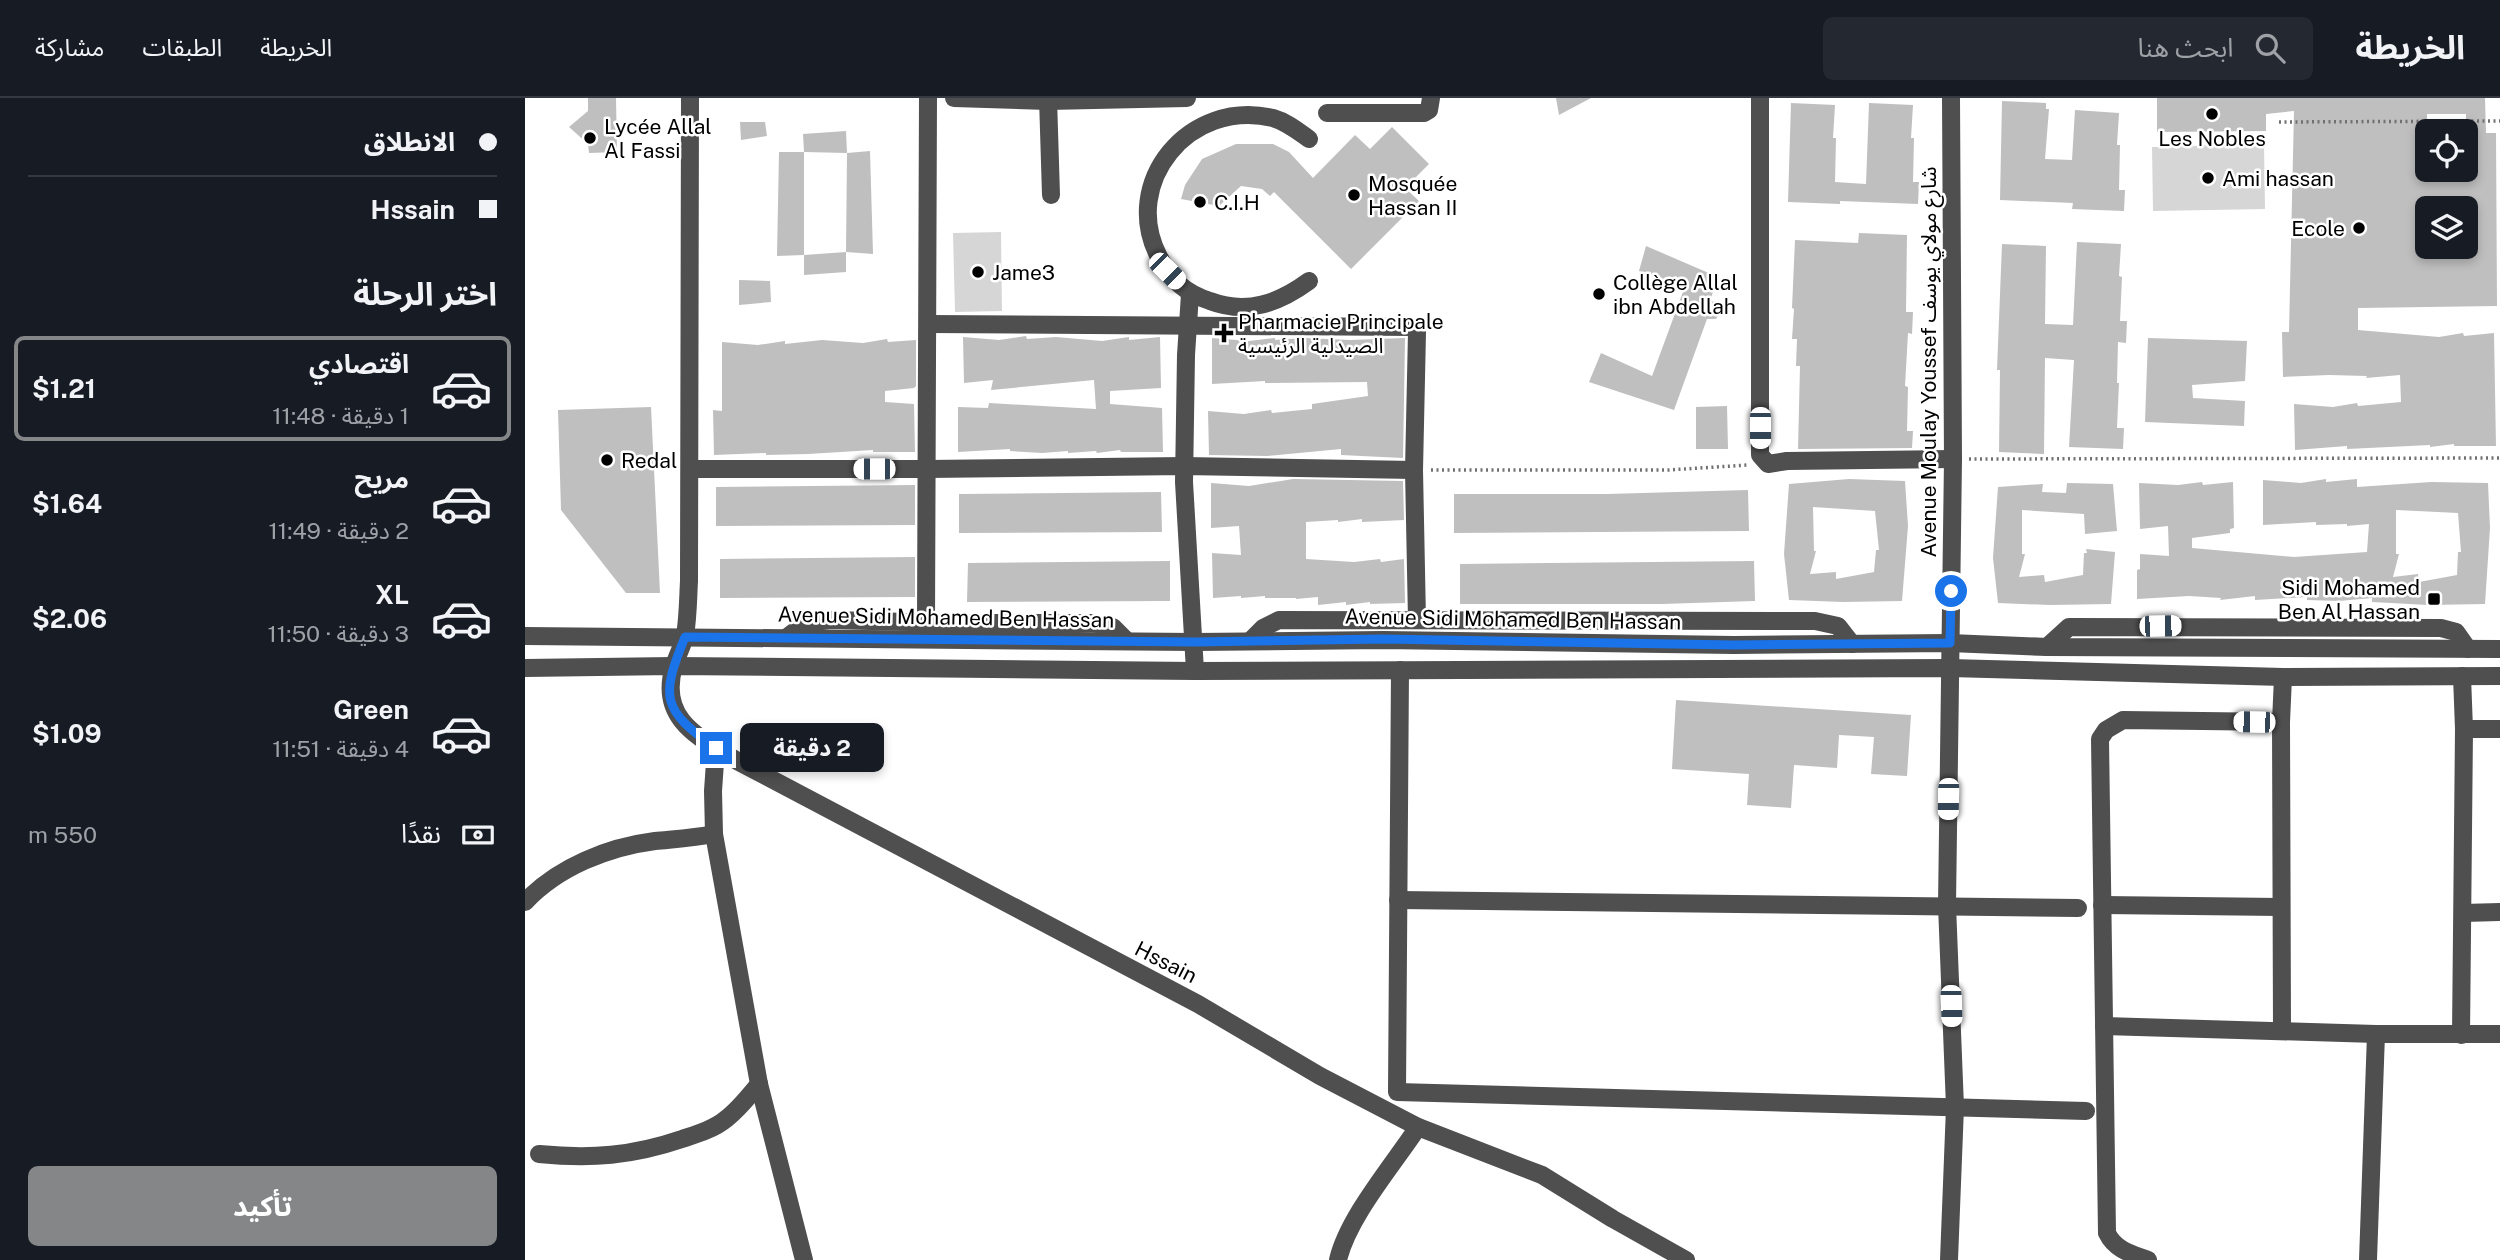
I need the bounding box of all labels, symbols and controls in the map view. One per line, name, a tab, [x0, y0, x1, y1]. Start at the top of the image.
search box	[1823, 17, 2313, 80]
text: الخريطة	[2355, 28, 2465, 66]
icon: search	[2251, 29, 2289, 67]
text: ابحث هنا	[2138, 32, 2233, 63]
text: مشاركة	[35, 33, 104, 61]
text: الطبقات	[142, 33, 222, 61]
text: الخريطة	[260, 33, 332, 61]
marker: Les Nobles	[2204, 106, 2220, 122]
place label: Lycée Allal Al Fassi	[604, 114, 712, 163]
map controls	[2415, 119, 2478, 259]
button: locate	[2415, 119, 2478, 182]
text: الانطلاق	[364, 126, 455, 157]
place label: Les Nobles	[2158, 126, 2266, 151]
marker: Lycée Allal Al Fassi	[582, 130, 598, 146]
street label: Avenue Moulay Youssef شارع مولاي يوسف	[1916, 166, 1944, 558]
place label: Ami hassan	[2222, 166, 2334, 191]
marker: Ami hassan	[2200, 170, 2216, 186]
place label: Mosquée Hassan II	[1368, 171, 1458, 220]
marker: Mosquée Hassan II	[1346, 187, 1362, 203]
place label: C.I.H	[1214, 190, 1260, 215]
text: Hssain	[370, 194, 455, 225]
marker: C.I.H	[1192, 194, 1208, 210]
button: layers	[2415, 196, 2478, 259]
place label: Ecole	[2291, 216, 2345, 241]
marker: Ecole	[2351, 220, 2367, 236]
car	[1145, 249, 1190, 293]
place label: Jame3	[992, 260, 1055, 285]
marker: Jame3	[970, 264, 986, 280]
place label: Collège Allal ibn Abdellah	[1613, 270, 1738, 319]
text: اختر الرحلة	[353, 275, 497, 312]
marker: Collège Allal ibn Abdellah	[1591, 286, 1607, 302]
place label: Pharmacie Principale الصيدلية الرئيسية	[1238, 309, 1444, 358]
marker: Pharmacie Principale الصيدلية الرئيسية	[1216, 325, 1232, 341]
text: اقتصادي	[309, 348, 409, 379]
icon: car	[430, 357, 493, 420]
text: $1.21	[32, 373, 96, 404]
text: 1 دقيقة · 11:48	[272, 402, 409, 429]
car	[1750, 407, 1771, 449]
place label: Redal	[621, 448, 677, 473]
marker: Redal	[599, 452, 615, 468]
car	[854, 459, 896, 480]
text: مريح	[354, 463, 409, 494]
icon: car	[430, 472, 493, 535]
text: $1.64	[32, 488, 102, 519]
text: 2 دقيقة · 11:49	[268, 517, 409, 544]
route start	[1935, 575, 1967, 607]
place label: Sidi Mohamed Ben Al Hassan	[2278, 575, 2420, 624]
text: XL	[375, 579, 409, 610]
icon: car	[430, 587, 493, 650]
marker: Sidi Mohamed Ben Al Hassan	[2426, 591, 2442, 607]
street label: Avenue Sidi Mohamed Ben Hassan	[777, 602, 1115, 632]
text: $2.06	[32, 603, 107, 634]
street label: Avenue Sidi Mohamed Ben Hassan	[1344, 604, 1682, 634]
car	[2139, 615, 2182, 637]
text: 3 دقيقة · 11:50	[267, 620, 409, 647]
text: Green	[333, 694, 409, 725]
icon: car	[430, 702, 493, 765]
car	[2233, 711, 2276, 733]
text: $1.09	[32, 718, 102, 749]
callout: 2 دقيقة	[741, 724, 884, 772]
route end	[700, 732, 732, 764]
text: 2 دقيقة	[773, 734, 851, 761]
text: 4 دقيقة · 11:51	[272, 735, 409, 762]
car	[1938, 778, 1959, 820]
icon: cash	[459, 816, 497, 854]
text: نقدًا	[401, 818, 441, 849]
text: 550 m	[28, 821, 97, 848]
street label: Hssain	[1131, 936, 1201, 988]
car	[1940, 985, 1963, 1027]
button: تأكيد	[28, 1166, 497, 1246]

